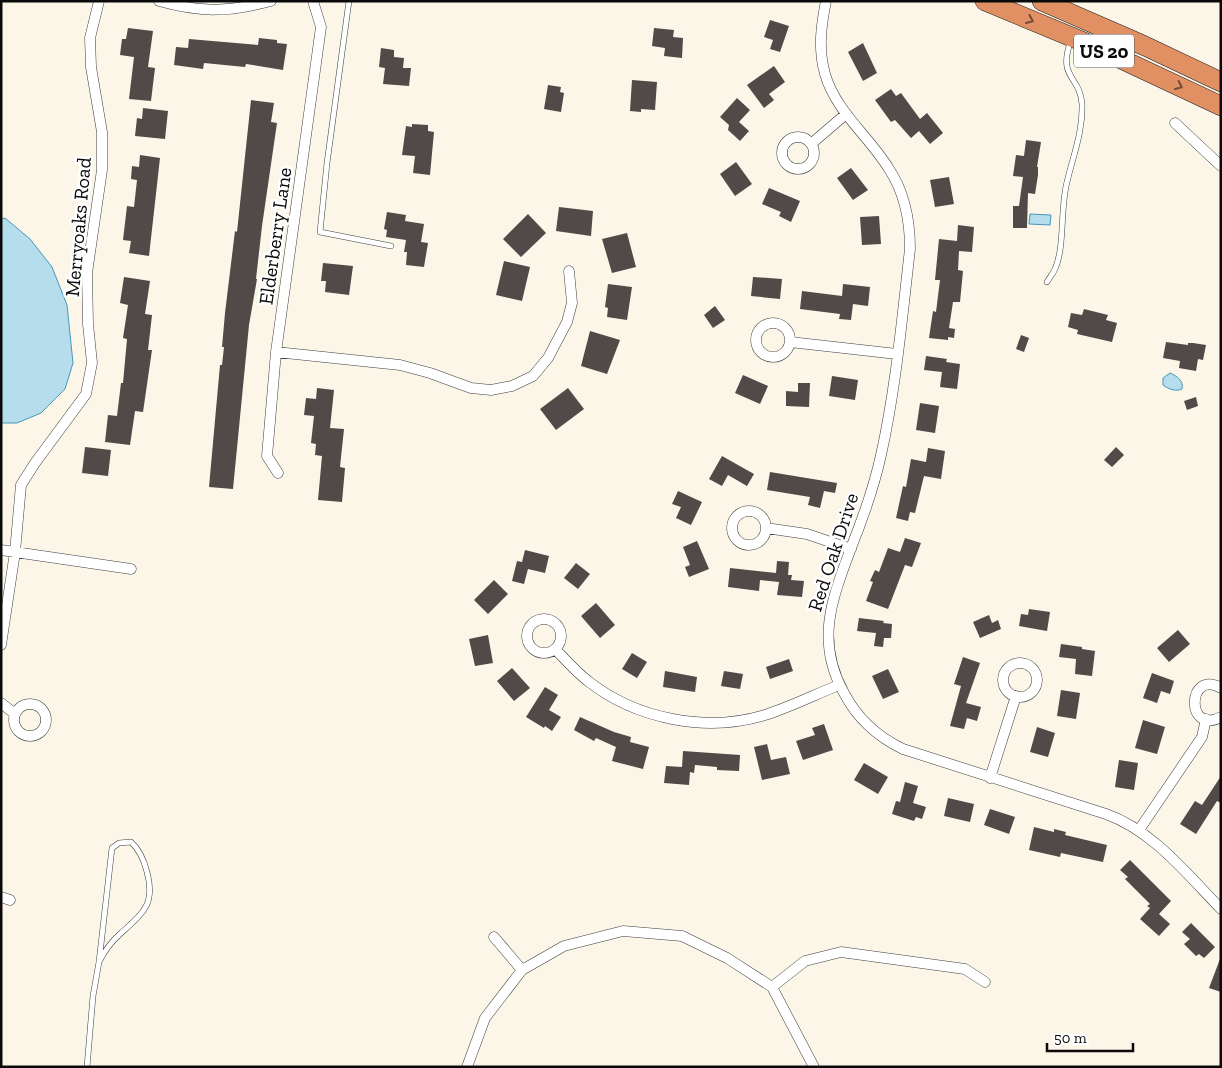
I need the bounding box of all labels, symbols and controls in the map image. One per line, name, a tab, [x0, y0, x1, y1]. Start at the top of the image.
one-way arrow	[1025, 13, 1034, 24]
road number: US 20	[1074, 34, 1134, 68]
one-way arrow	[1174, 79, 1183, 90]
street label: Merryoaks Road	[60, 156, 96, 298]
street label: Elderberry Lane	[253, 166, 297, 306]
street label: Red Oak Drive	[803, 490, 863, 614]
scale bar	[1047, 1020, 1133, 1052]
text: 50 m	[1054, 1029, 1087, 1047]

